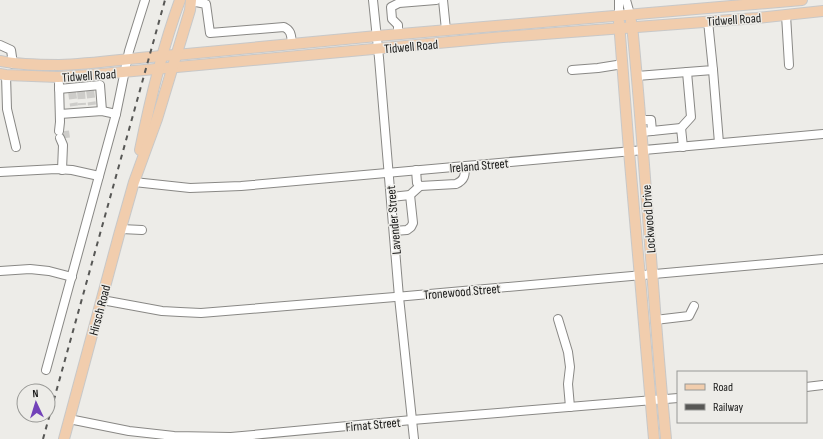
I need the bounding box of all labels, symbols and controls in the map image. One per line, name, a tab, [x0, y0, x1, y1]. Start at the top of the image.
street label: Tidwell Road	[706, 10, 762, 30]
street label: Tidwell Road	[383, 37, 439, 57]
street label: Tidwell Road	[61, 66, 117, 86]
street label: Ireland Street	[449, 155, 509, 177]
street label: Lockwood Drive	[639, 184, 659, 254]
street label: Lavender Street	[383, 185, 405, 255]
street label: Tronewood Street	[423, 281, 501, 303]
street label: Hirsch Road	[86, 283, 114, 337]
legend	[677, 371, 807, 423]
text: Road	[713, 380, 733, 395]
north arrow	[16, 383, 56, 423]
text: N	[32, 387, 39, 400]
text: Railway	[713, 400, 744, 415]
street label: Firnat Street	[345, 415, 401, 435]

